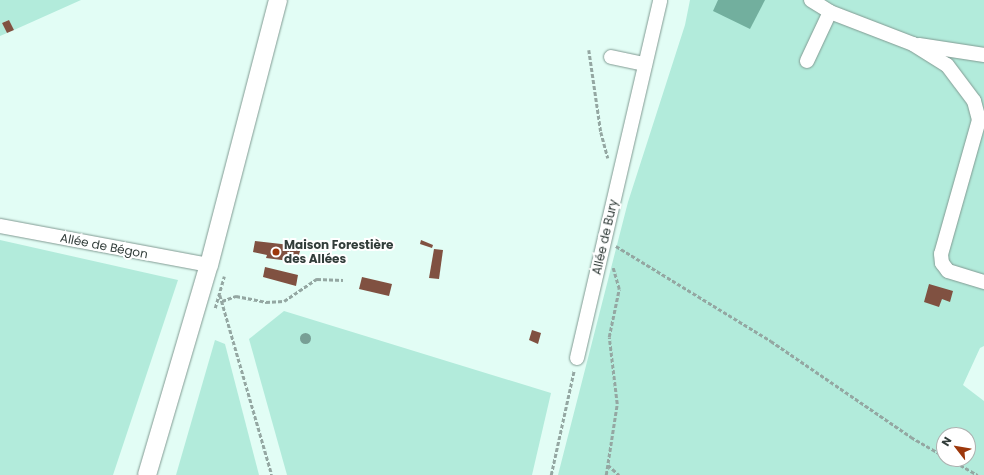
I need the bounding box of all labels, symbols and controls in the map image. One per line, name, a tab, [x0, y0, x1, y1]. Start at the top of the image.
street label: Allée de Bury	[589, 198, 621, 276]
street label: Allée de Bégon	[59, 230, 149, 262]
place label: Maison Forestière des Allées	[284, 238, 393, 266]
marker: Maison Forestière des Allées	[271, 247, 281, 257]
north arrow	[936, 427, 976, 467]
text: N	[938, 434, 956, 449]

